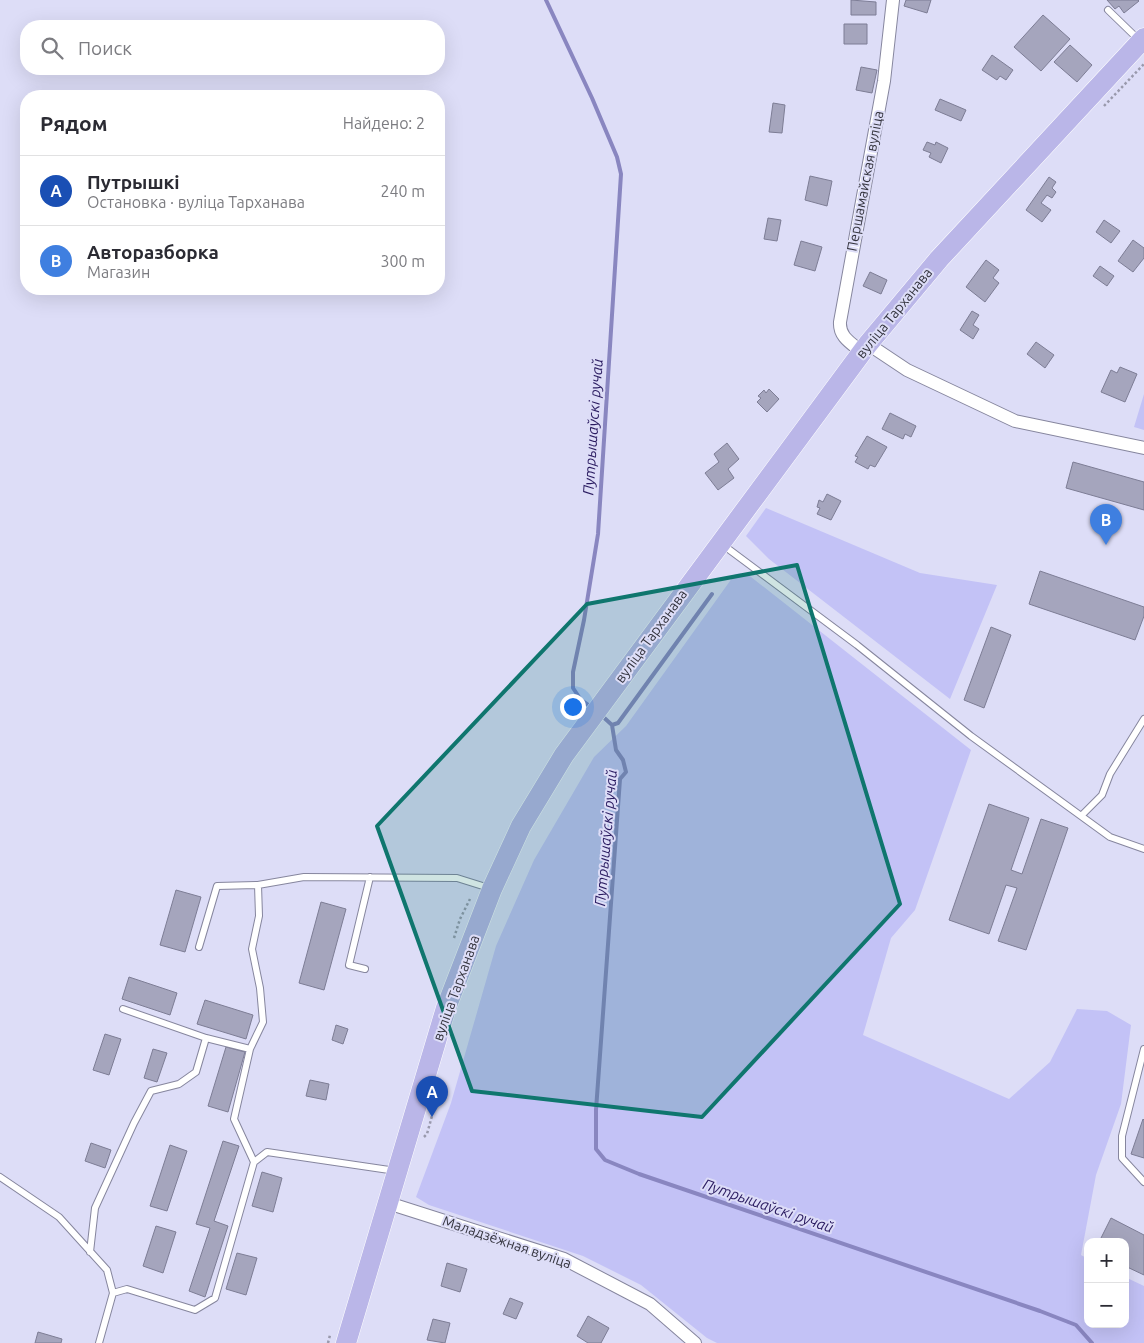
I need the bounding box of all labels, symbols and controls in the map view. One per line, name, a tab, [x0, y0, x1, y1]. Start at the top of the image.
search box	[20, 20, 445, 75]
icon: search	[38, 34, 66, 62]
text: Поиск	[78, 37, 132, 59]
street label: Першамайская вуліца	[844, 109, 886, 253]
text: Рядом	[40, 111, 108, 135]
text: Найдено: 2	[343, 114, 425, 132]
text: Путрышкі	[87, 171, 180, 193]
text: A	[50, 182, 62, 200]
text: 240 m	[380, 182, 425, 200]
text: Остановка · вуліца Тарханава	[87, 193, 305, 211]
text: Авторазборка	[87, 241, 219, 263]
text: B	[51, 252, 61, 270]
text: 300 m	[380, 252, 425, 270]
text: Магазин	[87, 263, 150, 281]
street label: вуліца Тарханава	[853, 265, 935, 361]
water label: Путрышаўскі ручай	[579, 358, 606, 496]
pin: B	[1090, 504, 1122, 545]
street label: вуліца Тарханава	[612, 586, 690, 686]
your location	[560, 694, 586, 720]
water label: Путрышаўскі ручай	[591, 769, 620, 907]
street label: вуліца Тарханава	[429, 933, 483, 1043]
pin: A	[416, 1076, 448, 1117]
water label: Путрышаўскі ручай	[701, 1175, 836, 1236]
street label: Маладзёжная вуліца	[441, 1212, 573, 1272]
map controls	[1084, 1238, 1129, 1328]
button: +	[1084, 1238, 1129, 1283]
button: −	[1084, 1283, 1129, 1328]

